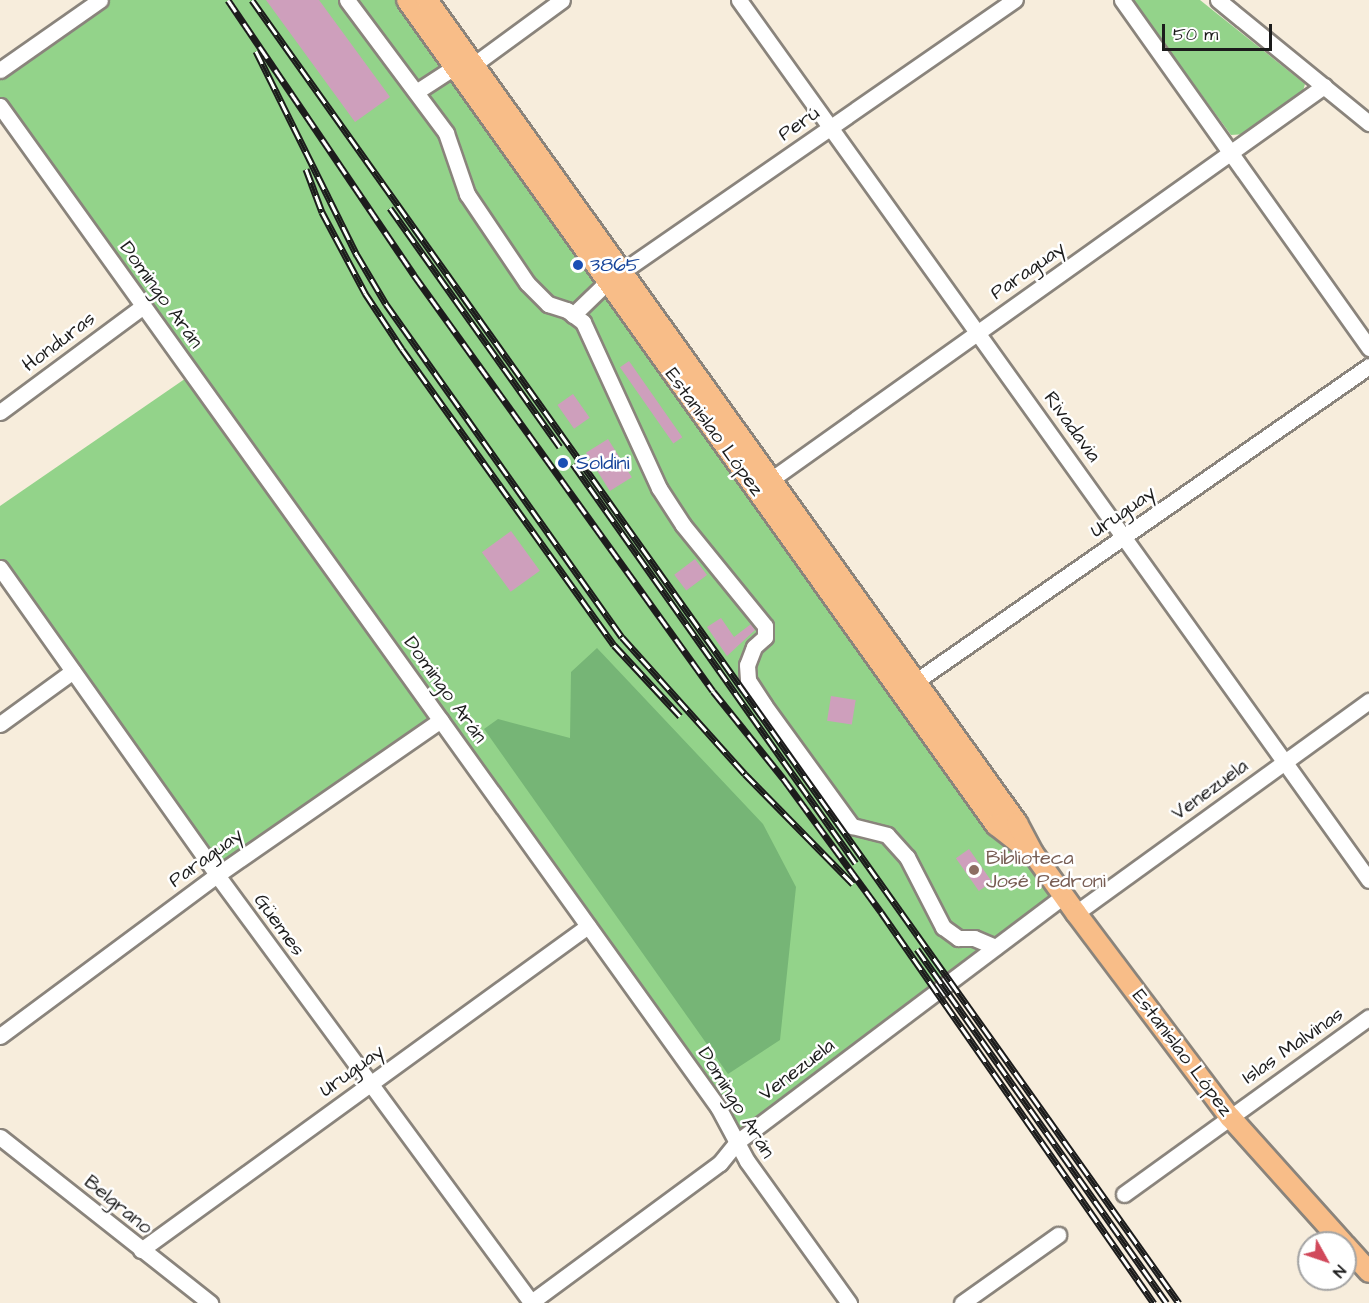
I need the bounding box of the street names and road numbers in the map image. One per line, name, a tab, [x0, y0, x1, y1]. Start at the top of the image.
street label: Perú	[774, 101, 824, 147]
street label: Domingo Arán	[114, 237, 208, 353]
street label: Paraguay	[986, 237, 1070, 305]
street label: Honduras	[18, 307, 100, 377]
street label: Estanislao López	[659, 363, 769, 501]
street label: Rivadavia	[1038, 387, 1106, 467]
street label: Uruguay	[1086, 481, 1160, 543]
street label: Domingo Arán	[398, 632, 492, 748]
street label: Venezuela	[1167, 754, 1253, 826]
street label: Paraguay	[164, 823, 248, 893]
street label: Güemes	[248, 889, 310, 961]
street label: Estanislao López	[1126, 985, 1238, 1121]
street label: Islas Malvinas	[1238, 1002, 1348, 1090]
street label: Venezuela	[754, 1034, 840, 1106]
street label: Uruguay	[315, 1040, 389, 1102]
street label: Domingo Arán	[692, 1043, 780, 1163]
street label: Belgrano	[79, 1170, 157, 1240]

